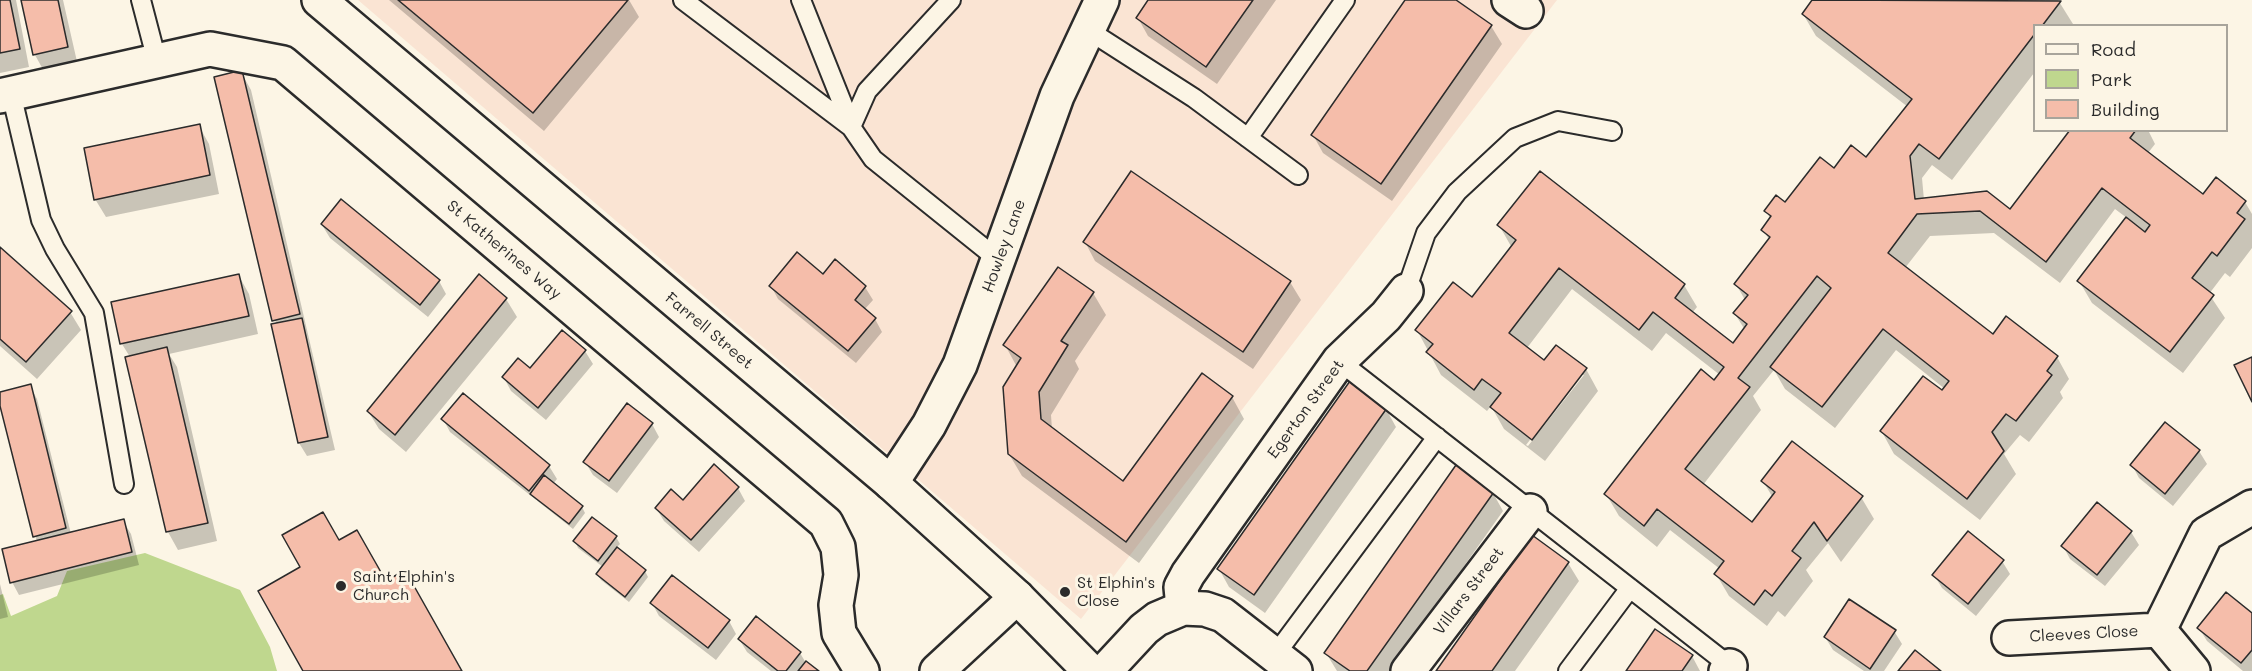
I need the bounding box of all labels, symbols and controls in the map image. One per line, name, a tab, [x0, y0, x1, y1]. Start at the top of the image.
legend	[2033, 24, 2228, 132]
text: Road	[2091, 37, 2136, 61]
text: Park	[2091, 67, 2132, 91]
text: Building	[2091, 97, 2159, 121]
street label: St Katherines Way	[443, 196, 565, 304]
street label: Howley Lane	[978, 197, 1030, 295]
street label: Farrell Street	[661, 289, 757, 373]
street label: Egerton Street	[1264, 356, 1348, 462]
street label: Villars Street	[1430, 543, 1508, 639]
place label: Saint Elphin's Church	[353, 567, 455, 605]
place label: St Elphin's Close	[1077, 573, 1155, 611]
marker: Saint Elphin's Church	[334, 579, 348, 593]
marker: St Elphin's Close	[1058, 585, 1072, 599]
street label: Cleeves Close	[2029, 622, 2139, 646]

